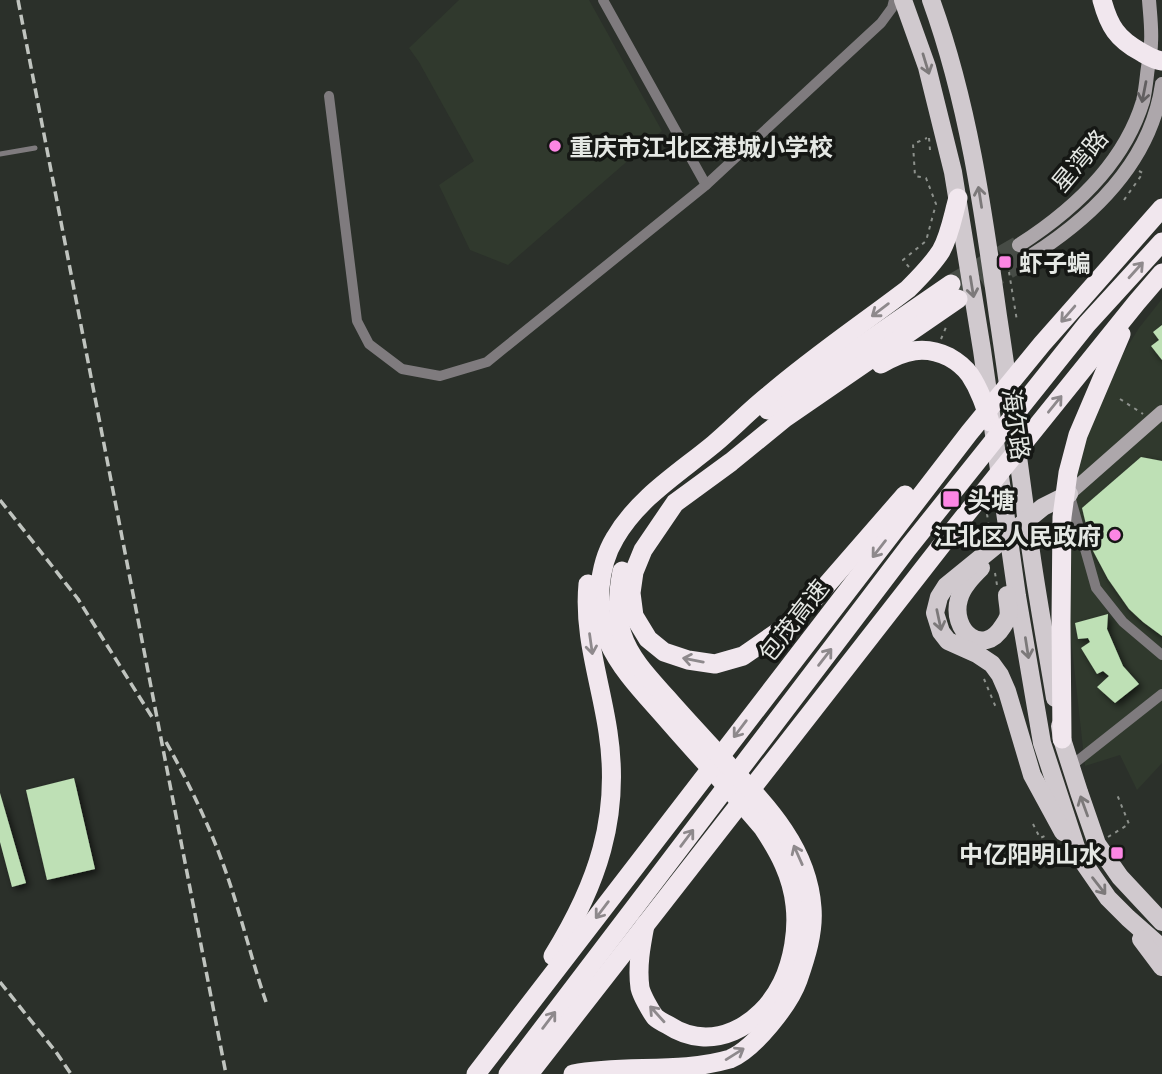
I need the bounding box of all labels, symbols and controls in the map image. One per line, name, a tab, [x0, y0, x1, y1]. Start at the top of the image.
one-way arrow	[921, 53, 934, 75]
one-way arrow	[1137, 80, 1150, 103]
street label: 星湾路	[1045, 123, 1113, 197]
place label: 重庆市江北区港城小学校	[569, 132, 833, 161]
marker: 重庆市江北区港城小学校	[547, 138, 563, 154]
one-way arrow	[973, 186, 986, 209]
place label: 虾子蝙	[1019, 248, 1091, 277]
marker: 虾子蝙	[997, 254, 1013, 270]
one-way arrow	[1128, 261, 1144, 279]
one-way arrow	[966, 275, 979, 298]
one-way arrow	[871, 303, 889, 318]
one-way arrow	[1060, 305, 1076, 323]
street label: 海尔路	[998, 386, 1036, 462]
one-way arrow	[1047, 395, 1063, 413]
place label: 头塘	[967, 485, 1015, 514]
marker: 头塘	[941, 489, 961, 509]
place label: 江北区人民政府	[933, 521, 1101, 550]
marker: 江北区人民政府	[1107, 527, 1123, 543]
one-way arrow	[872, 539, 887, 557]
street label: 包茂高速	[752, 573, 834, 667]
one-way arrow	[933, 608, 946, 630]
one-way arrow	[585, 632, 598, 655]
one-way arrow	[1020, 636, 1033, 659]
one-way arrow	[817, 649, 832, 667]
one-way arrow	[682, 653, 705, 667]
one-way arrow	[733, 719, 748, 738]
one-way arrow	[1077, 796, 1089, 818]
one-way arrow	[679, 830, 694, 848]
place label: 中亿阳明山水	[959, 839, 1103, 868]
one-way arrow	[791, 845, 804, 866]
marker: 中亿阳明山水	[1109, 845, 1125, 861]
one-way arrow	[1092, 877, 1107, 895]
one-way arrow	[595, 900, 610, 919]
one-way arrow	[649, 1006, 666, 1024]
one-way arrow	[541, 1010, 556, 1029]
one-way arrow	[725, 1046, 745, 1060]

